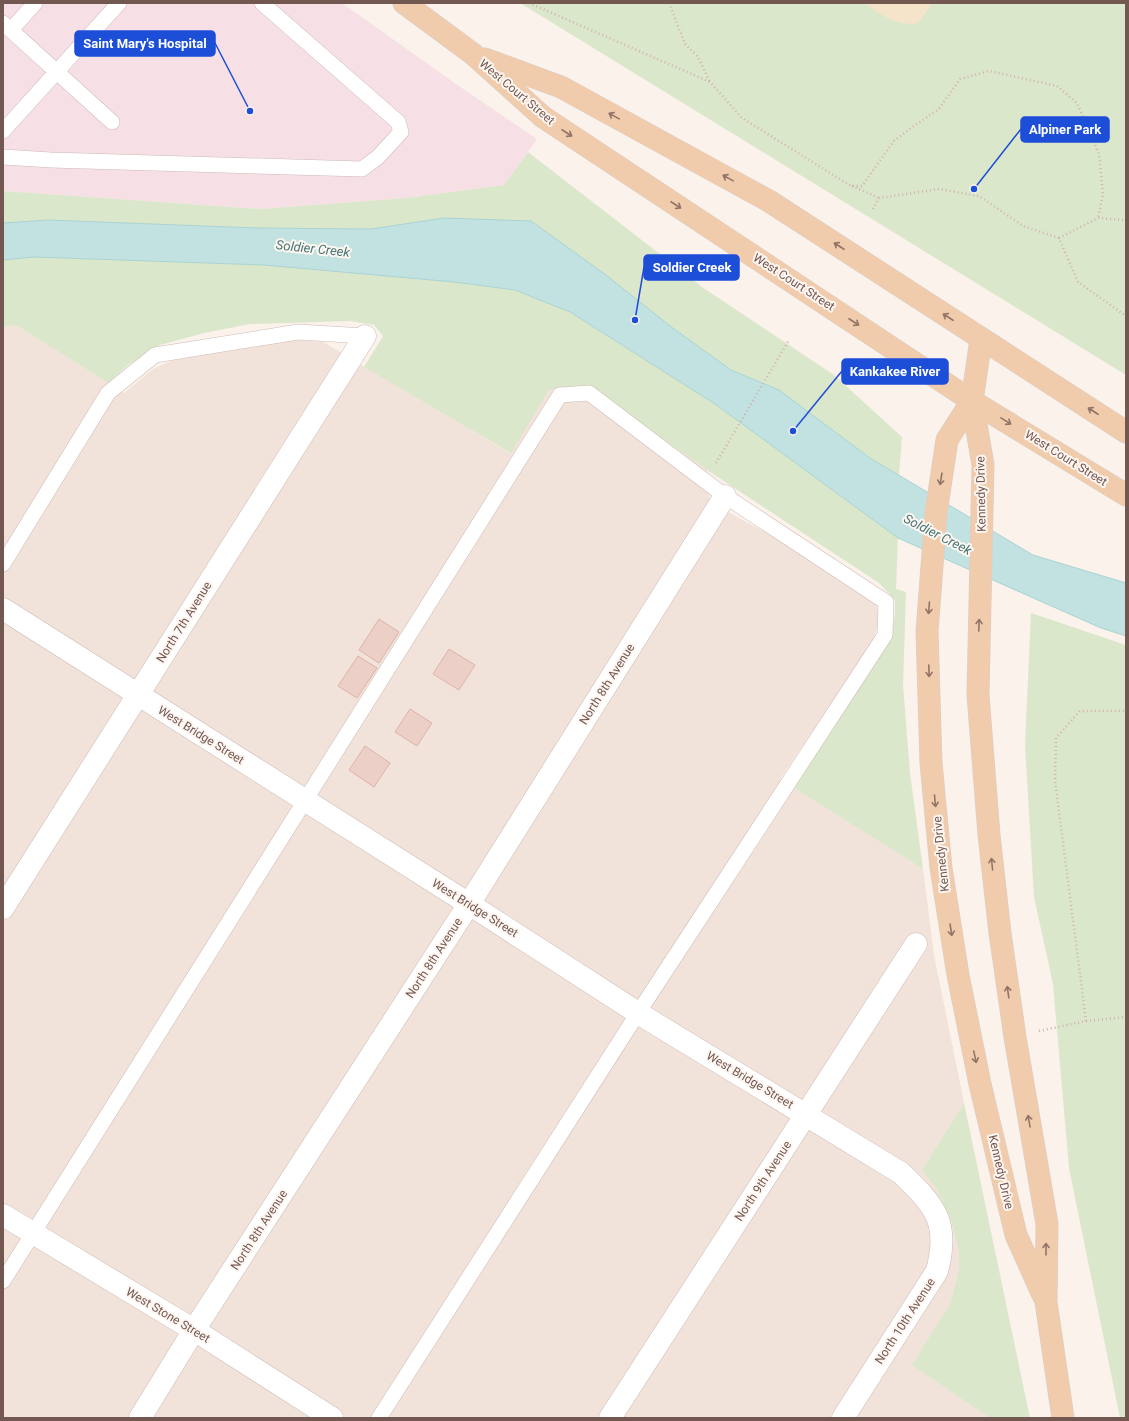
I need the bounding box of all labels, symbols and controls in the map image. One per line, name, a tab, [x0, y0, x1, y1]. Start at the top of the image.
callout: Saint Mary's Hospital	[75, 31, 215, 56]
text: Saint Mary's Hospital	[83, 36, 207, 51]
street label: West Court Street	[476, 56, 558, 128]
one-way arrow	[608, 112, 620, 120]
callout: Alpiner Park	[1021, 117, 1109, 142]
text: Alpiner Park	[1029, 122, 1102, 137]
one-way arrow	[561, 129, 572, 137]
one-way arrow	[723, 174, 735, 182]
one-way arrow	[670, 201, 682, 209]
water label: Soldier Creek	[275, 237, 351, 260]
one-way arrow	[834, 242, 845, 250]
street label: West Court Street	[751, 250, 837, 314]
callout: Soldier Creek	[644, 255, 739, 280]
text: Soldier Creek	[653, 260, 732, 275]
one-way arrow	[942, 313, 954, 321]
one-way arrow	[849, 318, 860, 326]
callout: Kankakee River	[842, 359, 948, 384]
text: Kankakee River	[850, 364, 941, 379]
one-way arrow	[1087, 407, 1099, 415]
one-way arrow	[1000, 417, 1011, 425]
street label: West Court Street	[1022, 427, 1110, 489]
street label: Kennedy Drive	[973, 456, 989, 532]
one-way arrow	[937, 472, 945, 485]
water label: Soldier Creek	[901, 511, 975, 558]
street label: North 7th Avenue	[153, 579, 215, 665]
one-way arrow	[926, 601, 933, 614]
one-way arrow	[975, 619, 983, 632]
street label: North 8th Avenue	[576, 641, 638, 727]
one-way arrow	[925, 664, 932, 677]
street label: West Bridge Street	[155, 703, 247, 767]
one-way arrow	[931, 794, 938, 807]
street label: Kennedy Drive	[930, 816, 952, 892]
one-way arrow	[988, 857, 996, 870]
street label: West Bridge Street	[429, 876, 521, 940]
street label: North 8th Avenue	[403, 915, 465, 1001]
one-way arrow	[947, 923, 955, 936]
one-way arrow	[1004, 986, 1012, 999]
street label: West Bridge Street	[704, 1049, 796, 1112]
one-way arrow	[971, 1051, 979, 1064]
one-way arrow	[1025, 1115, 1033, 1128]
street label: Kennedy Drive	[986, 1134, 1016, 1210]
street label: North 9th Avenue	[732, 1138, 794, 1224]
street label: North 8th Avenue	[228, 1187, 290, 1273]
one-way arrow	[1042, 1243, 1050, 1256]
street label: North 10th Avenue	[872, 1275, 938, 1367]
street label: West Stone Street	[124, 1284, 213, 1346]

